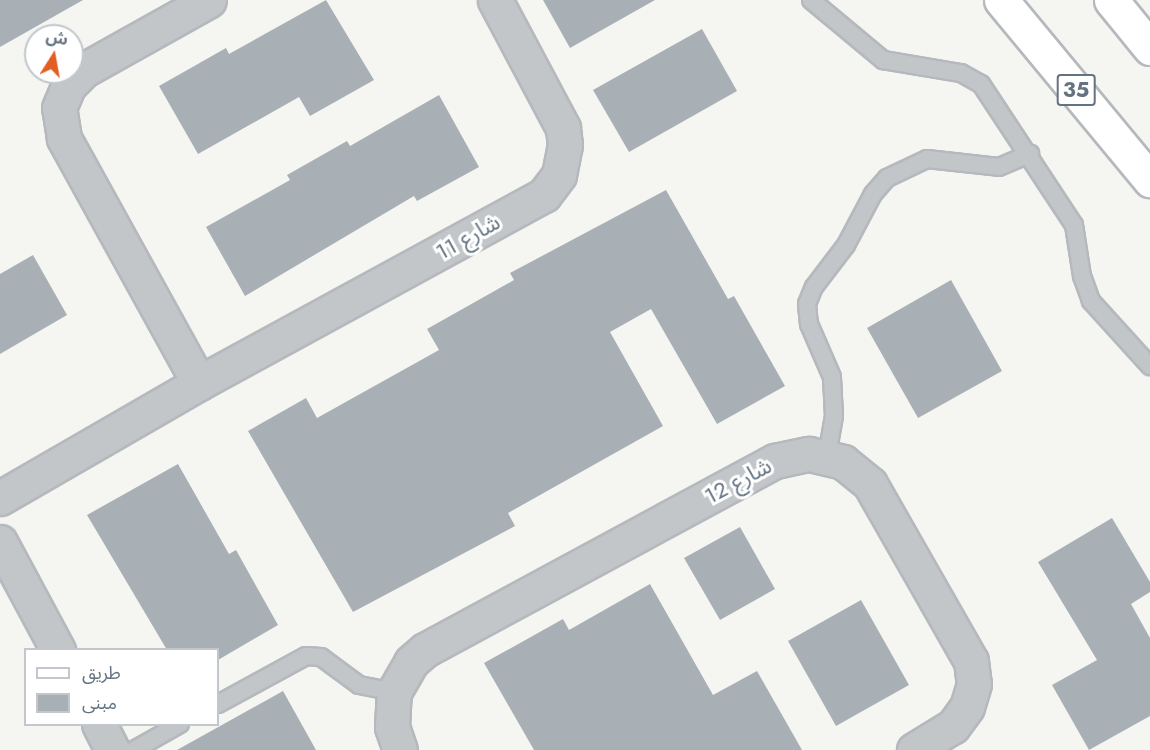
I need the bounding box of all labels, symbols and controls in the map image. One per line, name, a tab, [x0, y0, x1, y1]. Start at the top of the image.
north arrow	[24, 24, 84, 84]
text: ش	[44, 24, 70, 51]
road number: 35	[1056, 72, 1096, 108]
street label: شارع 11	[431, 209, 505, 265]
street label: شارع 12	[700, 452, 776, 510]
legend	[24, 648, 219, 726]
text: طريق	[82, 660, 121, 686]
text: مبنى	[82, 690, 117, 716]

